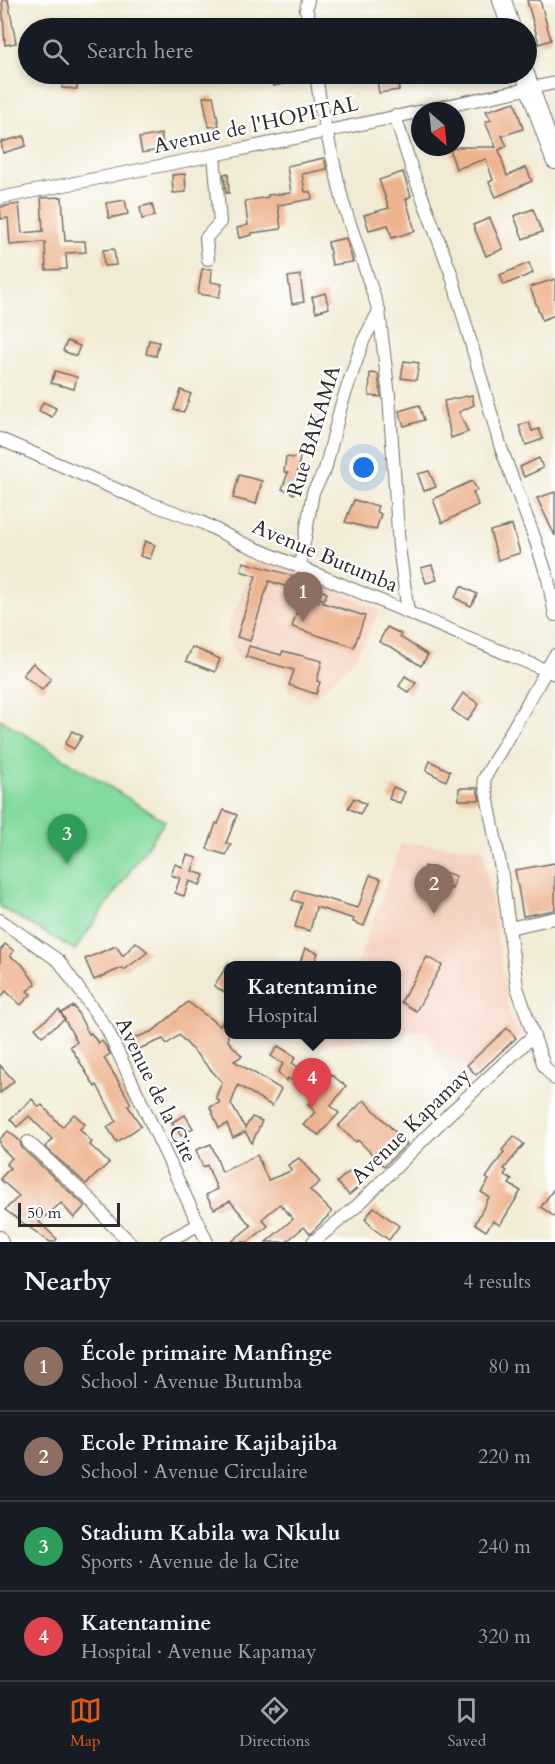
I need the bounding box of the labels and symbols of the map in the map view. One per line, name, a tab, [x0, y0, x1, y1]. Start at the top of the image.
street label: Avenue de l'HOPITAL	[151, 89, 361, 161]
north arrow	[411, 102, 465, 156]
street label: Rue BAKAMA	[280, 362, 348, 500]
your location	[349, 453, 378, 482]
street label: Avenue Butumba	[248, 512, 402, 600]
pin: 1	[284, 572, 322, 622]
pin: 3	[48, 814, 86, 864]
pin: 2	[414, 864, 454, 914]
street label: Avenue de la Cite	[108, 1013, 204, 1167]
pin: 4	[292, 1058, 332, 1108]
street label: Avenue Kapamay	[345, 1061, 477, 1191]
scale bar	[18, 1200, 120, 1228]

